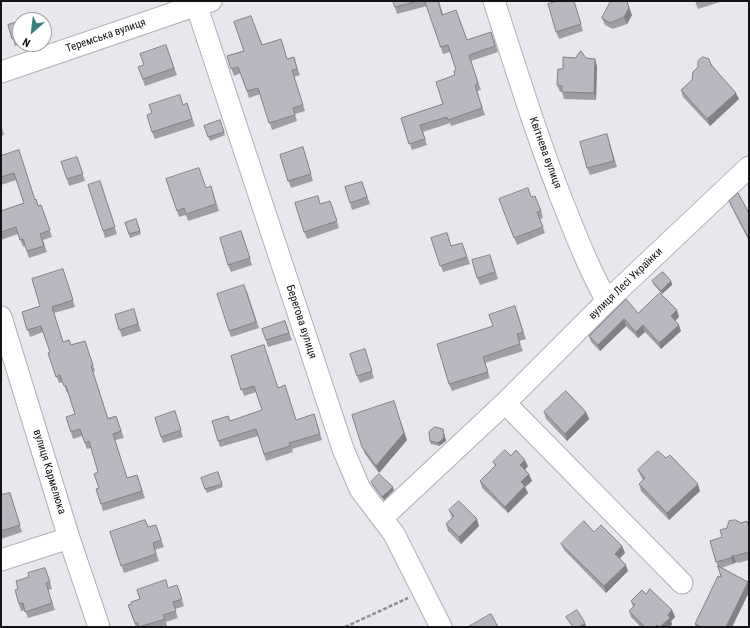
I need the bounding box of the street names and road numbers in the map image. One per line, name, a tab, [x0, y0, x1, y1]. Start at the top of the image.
street label: Теремська вулиця	[64, 16, 148, 56]
street label: Квітнева вулиця	[526, 115, 564, 191]
street label: вулиця Лесі Українки	[586, 245, 666, 323]
street label: Берегова вулиця	[283, 283, 319, 361]
street label: вулиця Кармелюка	[30, 428, 68, 516]

